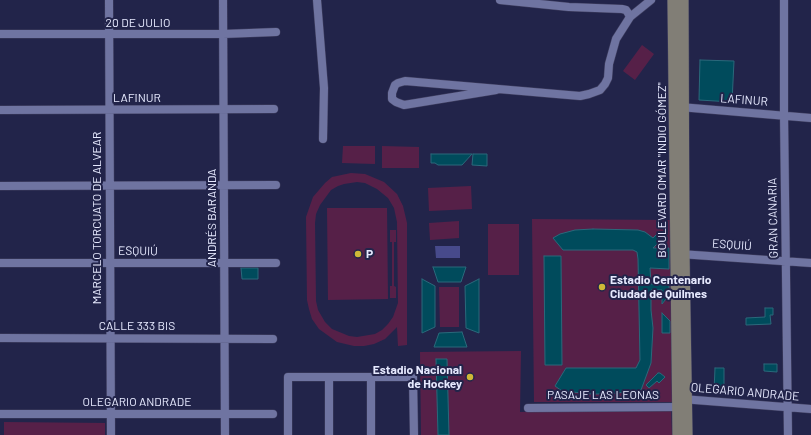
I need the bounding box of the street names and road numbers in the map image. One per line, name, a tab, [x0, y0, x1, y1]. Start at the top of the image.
street label: 20 DE JULIO	[106, 16, 170, 30]
street label: BOULEVARD OMAR "INDIO GÓMEZ"	[655, 82, 669, 258]
street label: LAFINUR	[113, 91, 161, 105]
street label: LAFINUR	[720, 91, 768, 109]
street label: MARCELO TORCUATO DE ALVEAR	[90, 132, 104, 304]
street label: ANDRÉS BARANDA	[205, 169, 219, 267]
street label: GRAN CANARIA	[765, 178, 781, 258]
street label: ESQUIÚ	[712, 236, 752, 254]
street label: ESQUIÚ	[118, 243, 158, 259]
street label: CALLE 333 BIS	[99, 319, 175, 333]
street label: OLEGARIO ANDRADE	[690, 380, 800, 404]
street label: PASAJE LAS LEONAS	[547, 388, 659, 402]
street label: OLEGARIO ANDRADE	[83, 395, 191, 409]

